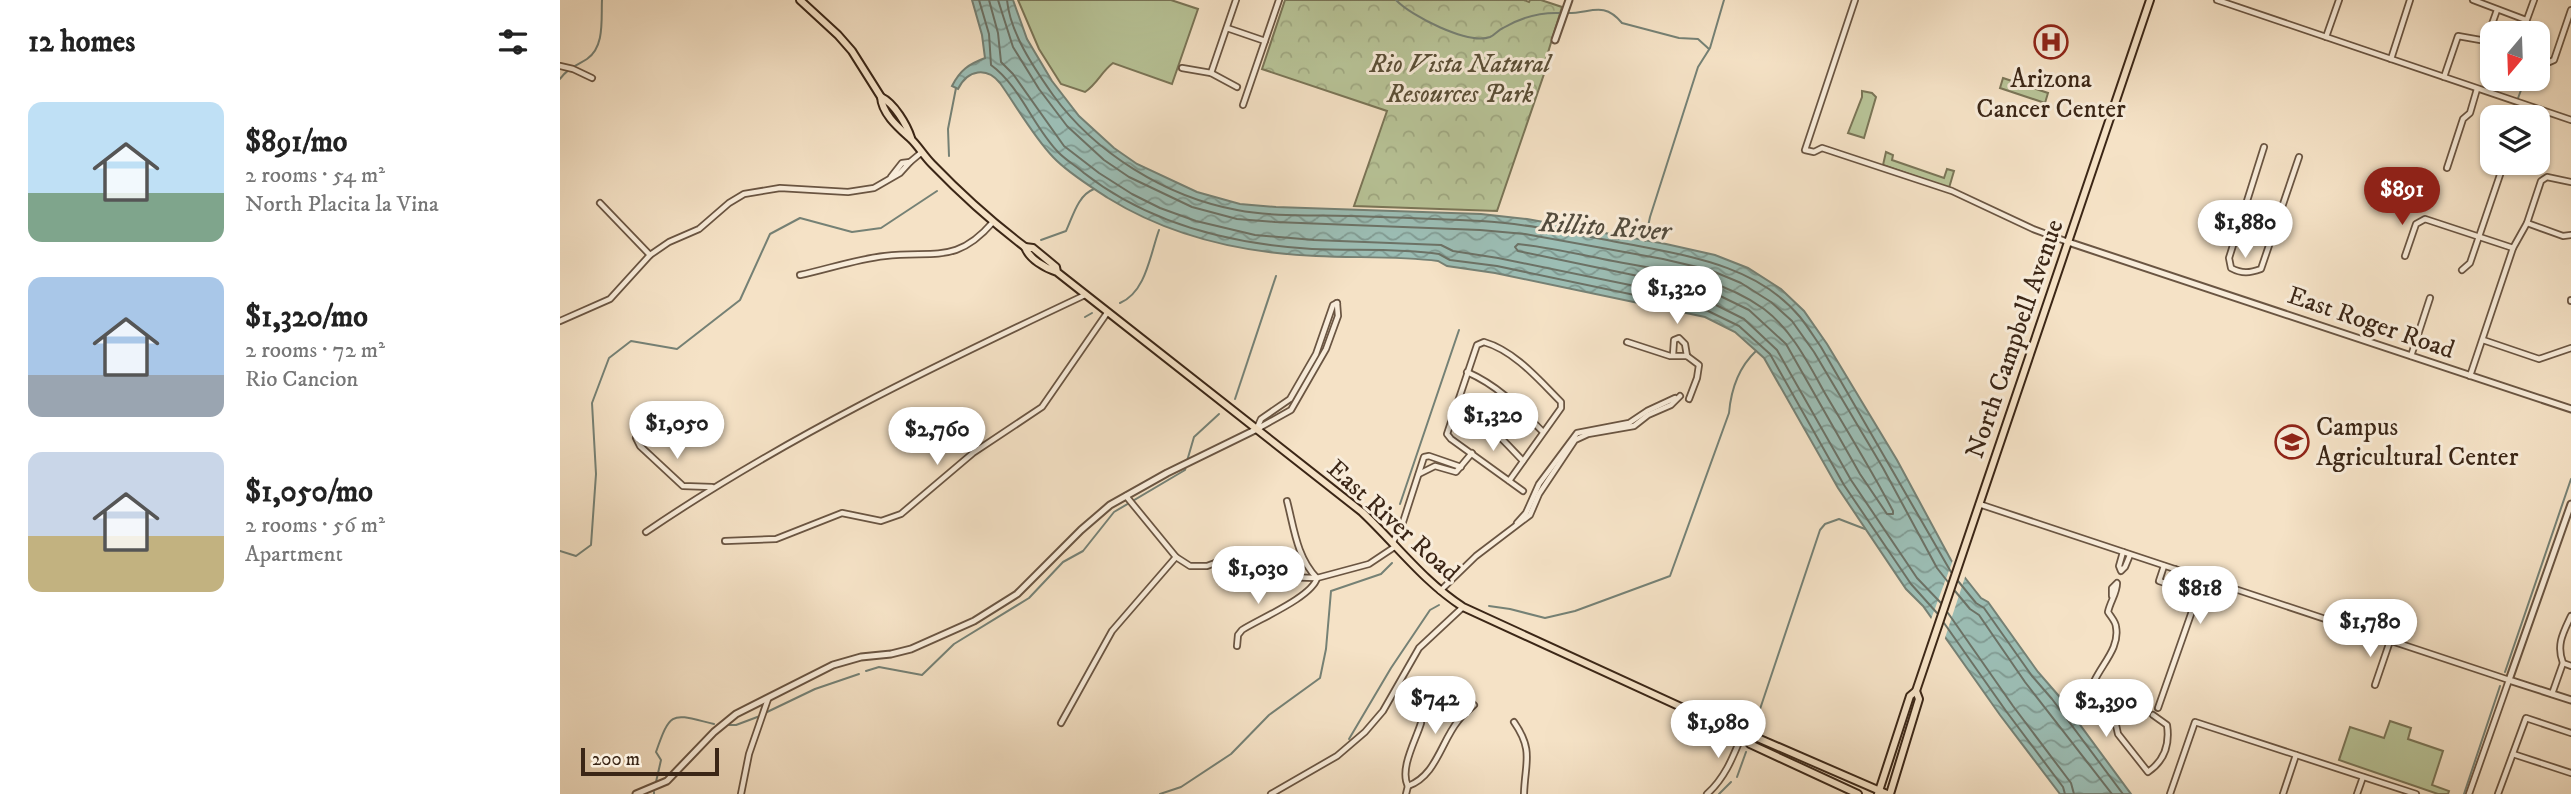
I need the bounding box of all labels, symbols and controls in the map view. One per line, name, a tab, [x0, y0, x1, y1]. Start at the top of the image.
north arrow	[2480, 21, 2550, 91]
map controls	[2480, 21, 2550, 175]
icon: filters	[494, 23, 532, 61]
hospital icon: Arizona Cancer Center	[2032, 23, 2070, 61]
text: 12 homes	[28, 24, 135, 61]
park label: Rio Vista Natural Resources Park	[1369, 48, 1554, 111]
place label: Arizona Cancer Center	[1976, 63, 2126, 126]
button: layers	[2480, 105, 2550, 175]
text: $891/mo	[245, 124, 347, 161]
icon: home	[84, 130, 168, 214]
text: 2 rooms · 54 m²	[245, 161, 385, 190]
pin: $891	[2361, 168, 2443, 227]
text: $891	[2380, 175, 2424, 204]
text: North Placita la Vina	[245, 190, 439, 219]
pin: $1,880	[2188, 201, 2302, 260]
water label: Rillito River	[1537, 205, 1674, 249]
text: $1,880	[2214, 208, 2276, 237]
street label: North Campbell Avenue	[1959, 215, 2071, 463]
pin: $1,320	[1620, 266, 1734, 326]
text: $1,320	[1647, 274, 1707, 303]
street label: East Roger Road	[2283, 279, 2459, 367]
text: $1,320/mo	[245, 299, 368, 336]
icon: home	[84, 305, 168, 389]
text: 2 rooms · 72 m²	[245, 336, 385, 365]
text: Rio Cancion	[245, 365, 358, 394]
pin: $1,320	[1436, 393, 1550, 453]
text: $1,320	[1463, 401, 1523, 430]
pin: $1,050	[620, 402, 734, 461]
pin: $2,760	[880, 407, 994, 467]
text: $1,050	[645, 409, 709, 438]
place label: Campus Agricultural Center	[2316, 411, 2519, 474]
text: $2,760	[904, 415, 970, 444]
school or university icon: Campus Agricultural Center	[2273, 423, 2311, 461]
street label: East River Road	[1320, 453, 1466, 589]
text: $1,050/mo	[245, 474, 373, 511]
icon: home	[84, 480, 168, 564]
text: 2 rooms · 56 m²	[245, 511, 385, 540]
text: Apartment	[245, 540, 343, 569]
pin: $1,030	[1201, 546, 1315, 606]
text: $1,030	[1228, 554, 1288, 583]
pin: $818	[2159, 566, 2241, 626]
text: $818	[2178, 574, 2222, 603]
pin: $1,780	[2313, 600, 2427, 659]
text: $1,780	[2339, 607, 2401, 636]
pin: $742	[1394, 676, 1476, 736]
pin: $2,390	[2049, 680, 2163, 739]
text: $742	[1411, 684, 1459, 713]
text: $2,390	[2075, 687, 2137, 716]
pin: $1,980	[1661, 700, 1775, 760]
text: $1,980	[1687, 708, 1749, 737]
scale bar	[581, 745, 719, 777]
text: 200 m	[592, 748, 640, 771]

